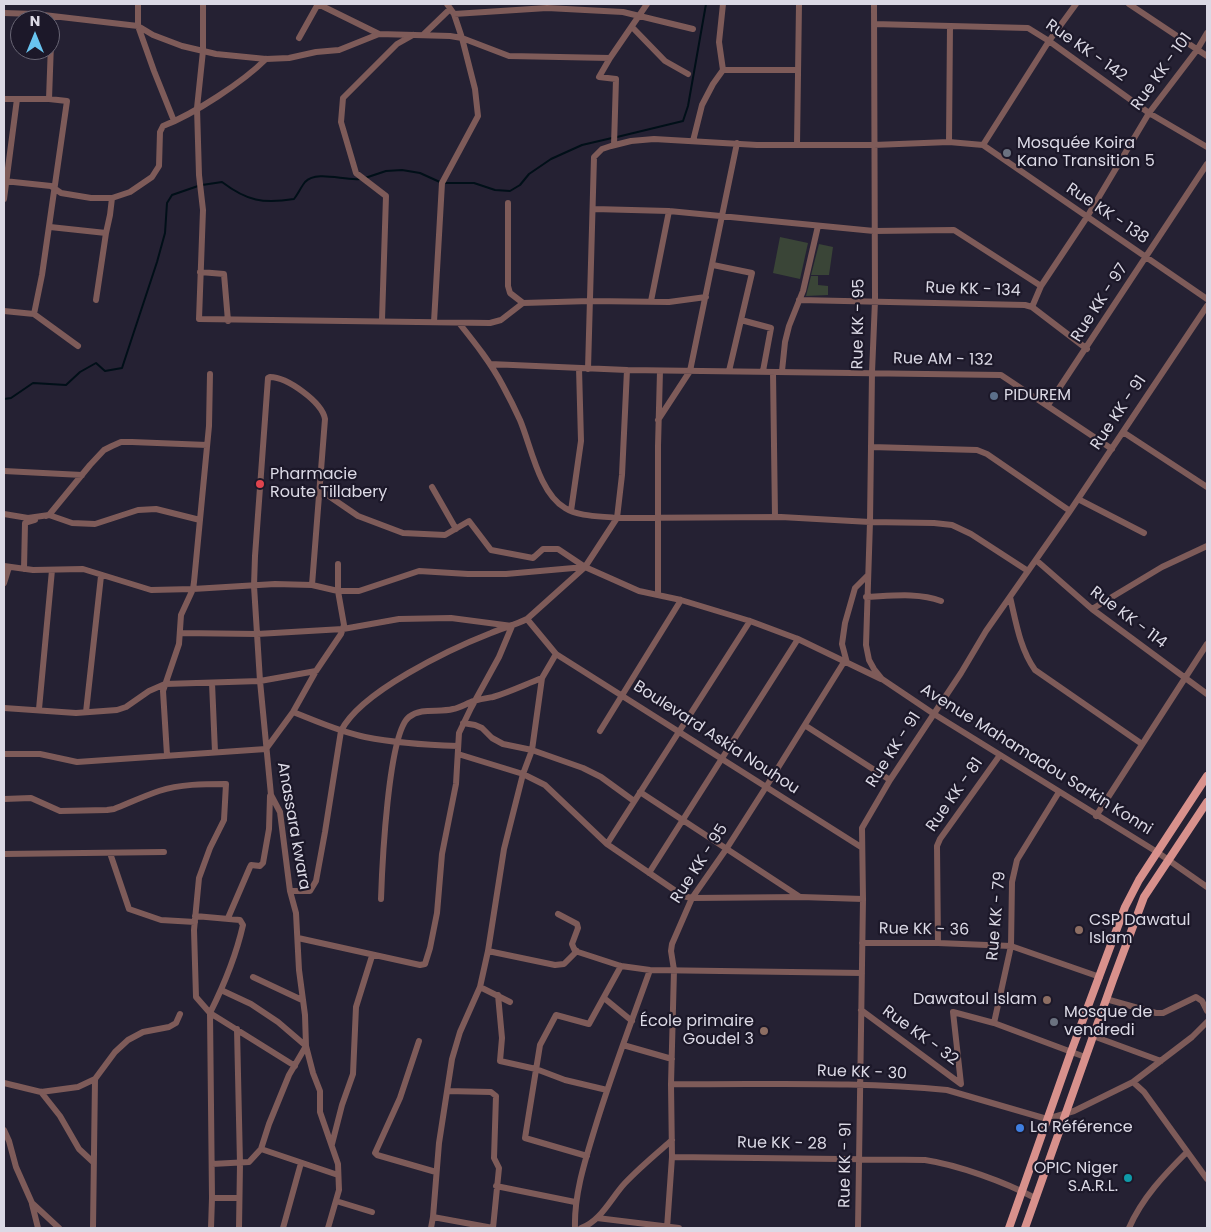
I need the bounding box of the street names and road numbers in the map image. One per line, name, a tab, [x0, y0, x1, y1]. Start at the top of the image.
street label: Rue KK - 142	[1042, 16, 1130, 86]
street label: Rue KK - 101	[1127, 30, 1197, 114]
street label: Rue KK - 138	[1062, 179, 1152, 249]
street label: Rue KK - 97	[1068, 260, 1132, 346]
street label: Rue KK - 95	[849, 278, 869, 370]
street label: Rue KK - 134	[925, 279, 1021, 301]
street label: Rue AM - 132	[893, 350, 993, 370]
street label: Rue KK - 91	[1087, 372, 1151, 454]
street label: Rue KK - 114	[1086, 583, 1170, 653]
street label: Boulevard Askia Nouhou	[629, 677, 803, 799]
street label: Avenue Mahamadou Sarkin Konni	[916, 680, 1156, 840]
street label: Rue KK - 91	[863, 709, 925, 791]
street label: Rue KK - 81	[922, 754, 988, 836]
street label: Anassara kwara	[272, 761, 314, 891]
street label: Rue KK - 95	[667, 821, 733, 907]
street label: Rue KK - 79	[984, 871, 1010, 961]
street label: Rue KK - 36	[879, 920, 969, 940]
street label: Rue KK - 32	[878, 1002, 962, 1070]
street label: Rue KK - 30	[817, 1062, 907, 1084]
street label: Rue KK - 91	[836, 1122, 856, 1208]
street label: Rue KK - 28	[737, 1134, 827, 1154]

